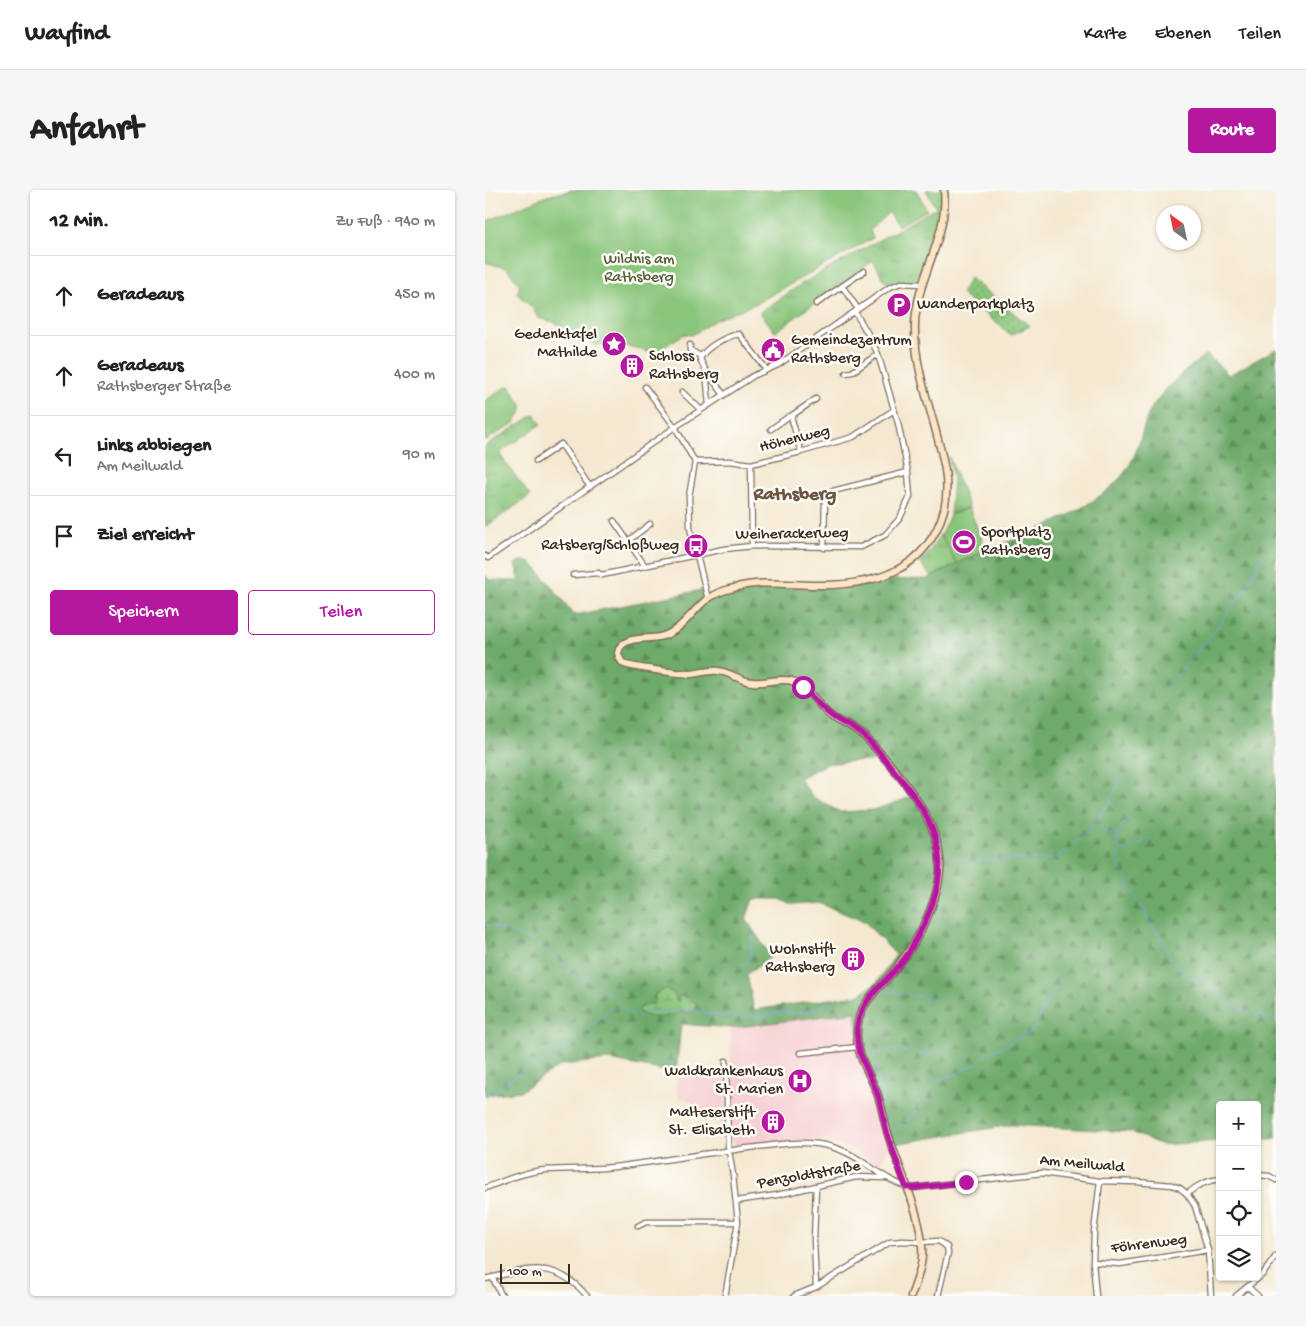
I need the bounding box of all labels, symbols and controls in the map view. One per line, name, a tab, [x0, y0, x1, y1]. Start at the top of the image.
text: Wayfind	[25, 20, 109, 49]
text: Karte	[1084, 24, 1127, 45]
text: Ebenen	[1155, 24, 1211, 45]
text: Teilen	[1239, 24, 1281, 45]
button: Route	[1188, 108, 1276, 153]
text: Anfahrt	[30, 110, 143, 151]
north arrow	[1156, 205, 1201, 250]
text: 12 Min.	[50, 210, 109, 235]
text: Zu Fuß · 940 m	[336, 213, 435, 232]
park label: Wildnis am Rathsberg	[604, 251, 675, 288]
icon: ahead	[50, 282, 78, 310]
text: Geradeaus	[97, 284, 183, 307]
text: 450 m	[395, 286, 435, 305]
parking icon: Wanderparkplatz	[886, 292, 912, 318]
place label: Wanderparkplatz	[917, 296, 1035, 315]
place label: Gedenktafel Mathilde	[514, 326, 598, 363]
place icon: Gedenktafel Mathilde	[601, 331, 627, 357]
place label: Gemeindezentrum Rathsberg	[791, 332, 912, 369]
public building icon: Gemeindezentrum Rathsberg	[760, 337, 786, 363]
place label: Schloss Rathsberg	[649, 348, 719, 385]
building icon: Schloss Rathsberg	[619, 353, 645, 379]
text: Geradeaus	[97, 355, 183, 378]
icon: ahead	[50, 362, 78, 390]
text: 400 m	[394, 366, 435, 385]
text: Rathsberger Straße	[97, 378, 231, 397]
street label: Höhenweg	[758, 422, 832, 458]
text: Links abbiegen	[97, 435, 211, 458]
icon: left	[50, 442, 78, 470]
text: 90 m	[403, 446, 435, 465]
text: Am Meilwald	[97, 458, 182, 477]
district label: Rathsberg	[753, 484, 837, 507]
icon: arrive	[50, 522, 78, 550]
text: Ziel erreicht	[97, 524, 194, 547]
place label: Sportplatz Rathsberg	[981, 524, 1052, 561]
street label: Weiherackerweg	[735, 525, 849, 545]
sports icon: Sportplatz Rathsberg	[951, 529, 977, 555]
bus stop icon: Ratsberg/Schloßweg	[683, 533, 709, 559]
place label: Ratsberg/Schloßweg	[541, 537, 679, 556]
button: Speichern	[50, 590, 238, 635]
button: Teilen	[248, 590, 435, 635]
route start	[792, 676, 815, 699]
place label: Wohnstift Rathsberg	[765, 941, 836, 978]
building icon: Wohnstift Rathsberg	[840, 946, 866, 972]
place label: Waldkrankenhaus St. Marien	[664, 1063, 784, 1100]
hospital icon: Waldkrankenhaus St. Marien	[787, 1068, 813, 1094]
map controls	[1216, 1101, 1261, 1281]
button: +	[1216, 1101, 1261, 1146]
place label: Malteserstift St. Elisabeth	[669, 1104, 756, 1141]
building icon: Malteserstift St. Elisabeth	[760, 1109, 786, 1135]
button: −	[1216, 1146, 1261, 1191]
street label: Am Meilwald	[1039, 1152, 1127, 1178]
street label: Penzoldtstraße	[755, 1157, 863, 1195]
route end	[955, 1171, 978, 1194]
button: locate	[1216, 1191, 1261, 1236]
street label: Föhrenweg	[1109, 1231, 1188, 1259]
button: layers	[1216, 1236, 1261, 1281]
scale bar	[500, 1261, 570, 1284]
text: 100 m	[507, 1264, 542, 1281]

